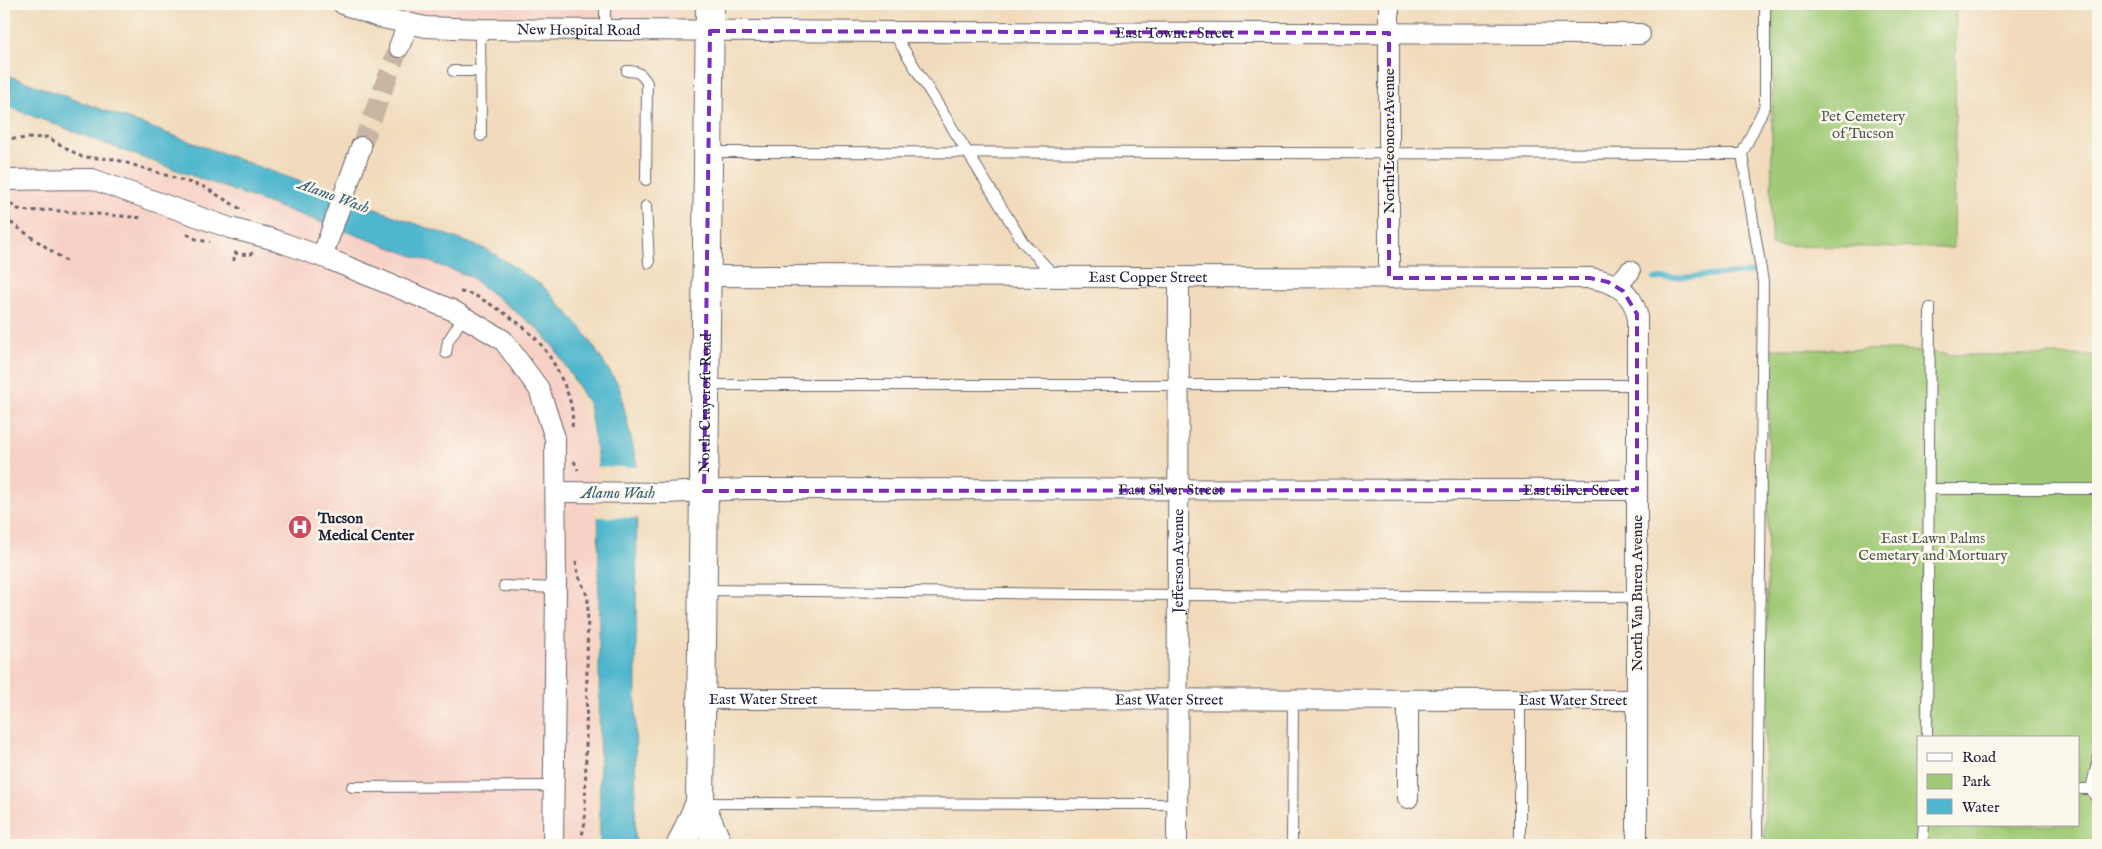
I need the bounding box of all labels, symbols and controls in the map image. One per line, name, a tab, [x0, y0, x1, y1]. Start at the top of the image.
street label: New Hospital Road	[517, 20, 641, 40]
street label: East Towner Street	[1115, 24, 1234, 43]
street label: North Leonora Avenue	[1380, 68, 1399, 214]
park label: Pet Cemetery of Tucson	[1821, 107, 1906, 143]
water label: Alamo Wash	[293, 174, 372, 219]
street label: East Copper Street	[1089, 268, 1207, 287]
street label: North Craycroft Road	[695, 332, 716, 473]
street label: East Silver Street	[1118, 480, 1224, 500]
street label: East Silver Street	[1523, 481, 1629, 500]
water label: Alamo Wash	[579, 484, 655, 504]
place label: Tucson Medical Center	[317, 509, 415, 545]
street label: Jefferson Avenue	[1169, 509, 1188, 615]
hospital icon: Tucson Medical Center	[287, 514, 313, 540]
street label: North Van Buren Avenue	[1628, 515, 1647, 671]
park label: East Lawn Palms Cemetary and Mortuary	[1858, 529, 2008, 565]
street label: East Water Street	[709, 690, 817, 709]
street label: East Water Street	[1115, 690, 1223, 710]
street label: East Water Street	[1519, 691, 1627, 710]
legend	[1917, 736, 2080, 826]
text: Road	[1962, 748, 1997, 767]
text: Park	[1962, 772, 1992, 791]
text: Water	[1962, 798, 2000, 817]

